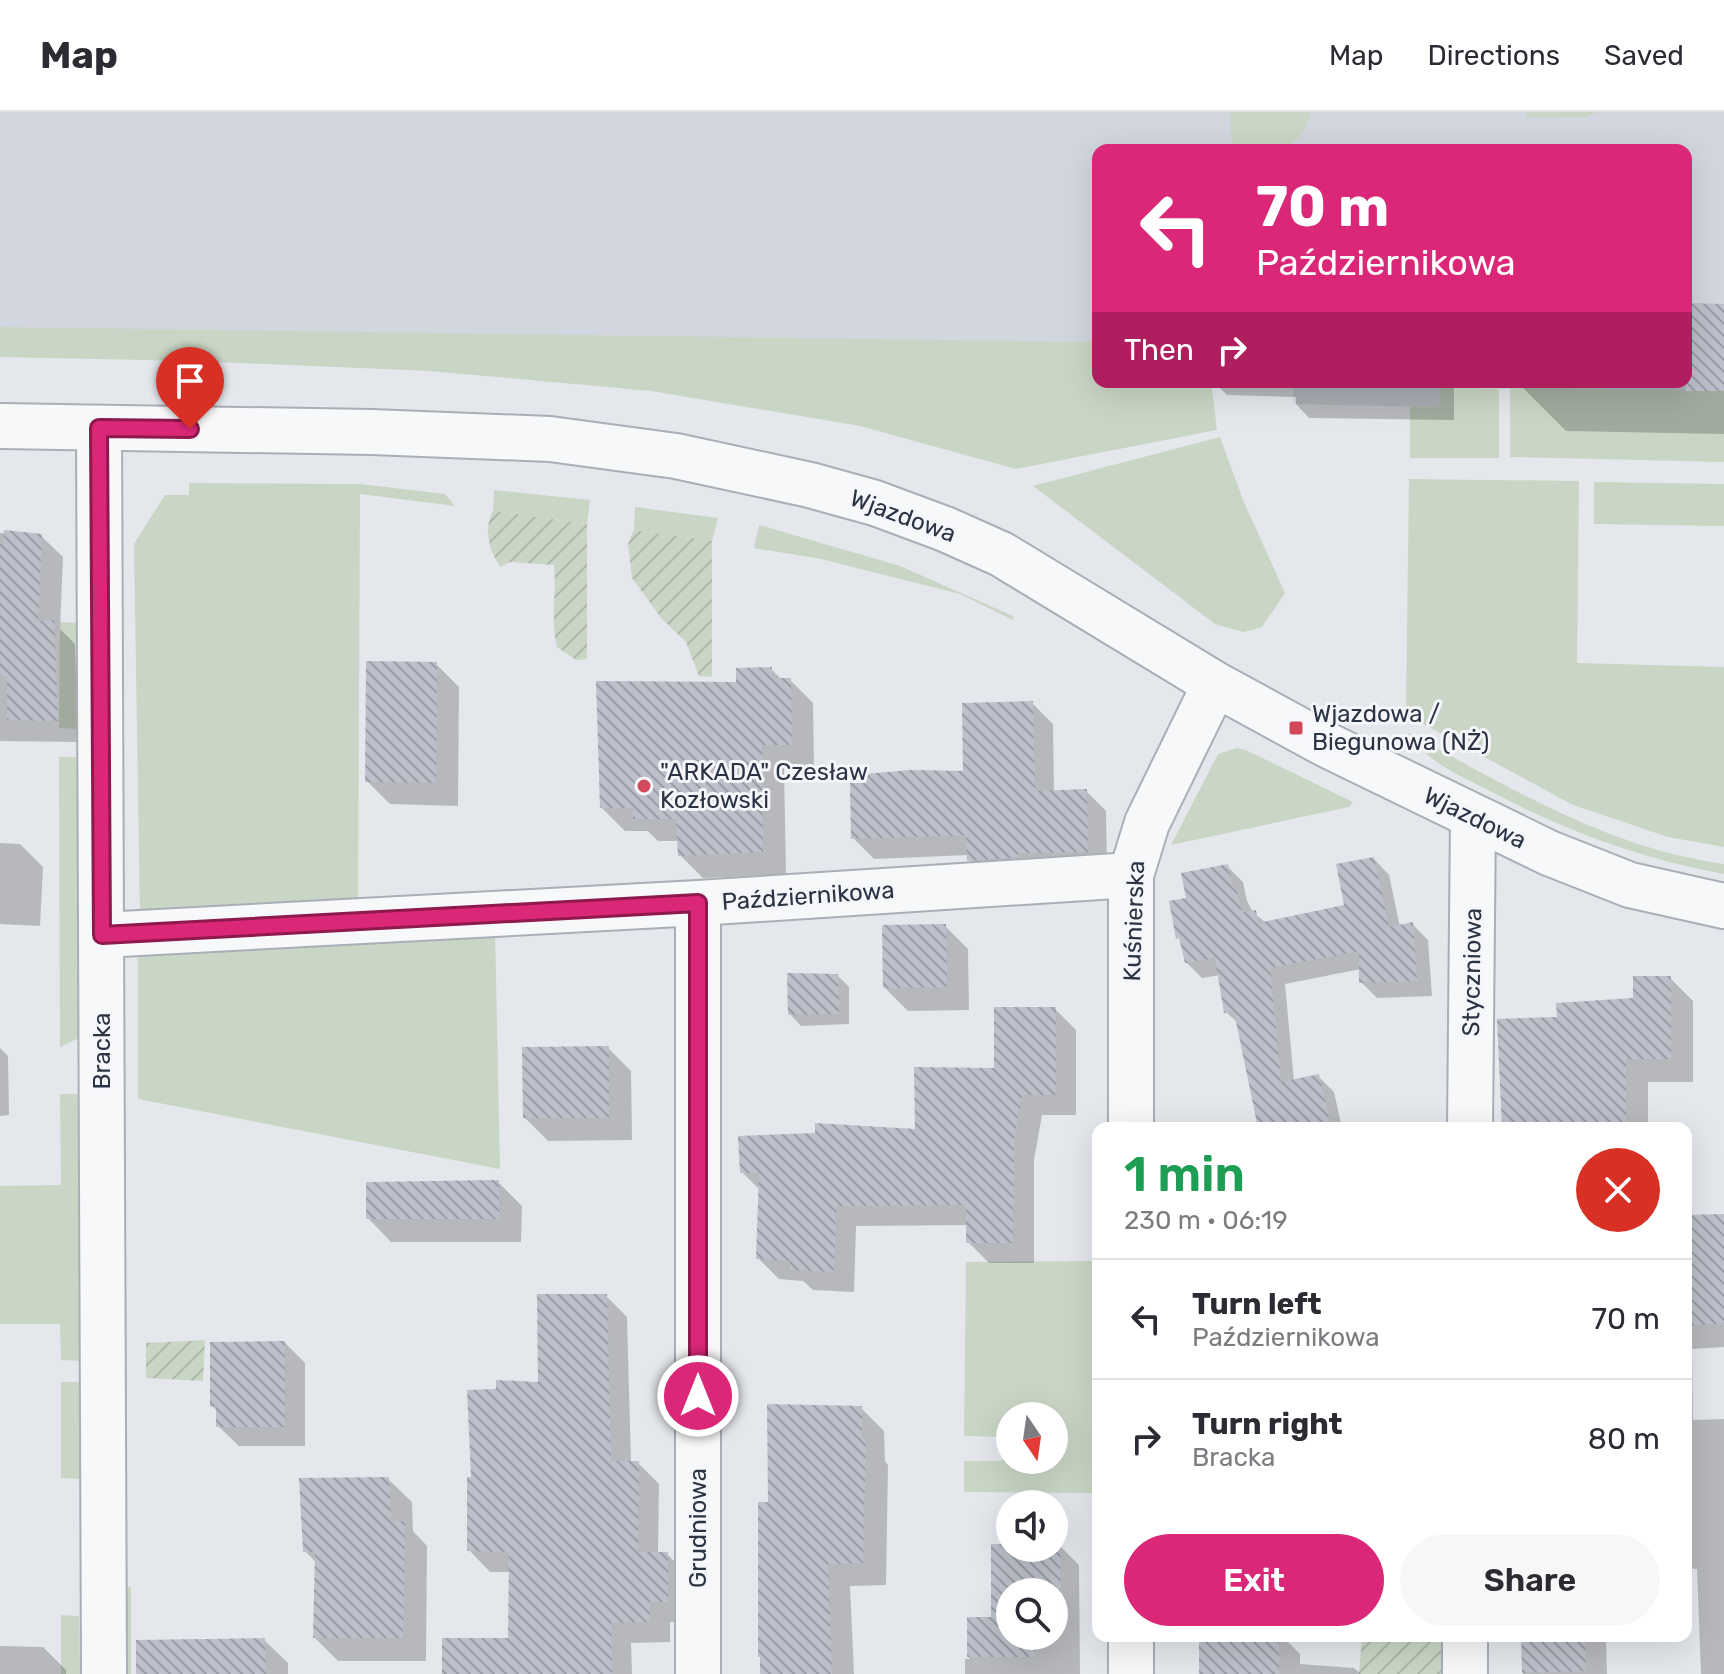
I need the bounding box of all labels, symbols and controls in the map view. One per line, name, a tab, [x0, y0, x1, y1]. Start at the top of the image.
text: Map	[40, 32, 118, 78]
text: Map	[1329, 39, 1383, 72]
text: Directions	[1427, 39, 1560, 72]
text: Saved	[1604, 39, 1684, 72]
text: 70 m	[1256, 174, 1389, 240]
icon: left	[1124, 176, 1228, 280]
text: Październikowa	[1256, 241, 1516, 284]
icon: right	[1210, 328, 1254, 372]
text: Then	[1124, 332, 1194, 368]
pin	[156, 347, 224, 429]
icon: arrive	[168, 359, 212, 403]
street label: Wjazdowa	[846, 484, 960, 548]
place label: Wjazdowa / Biegunowa (NŻ)	[1312, 700, 1489, 756]
marker: Wjazdowa / Biegunowa (NŻ)	[1287, 719, 1305, 737]
place label: "ARKADA" Czesław Kozłowski	[660, 758, 868, 814]
marker: "ARKADA" Czesław Kozłowski	[635, 777, 653, 795]
street label: Wjazdowa	[1419, 781, 1531, 855]
street label: Kuśnierska	[1118, 860, 1150, 982]
street label: Październikowa	[721, 876, 895, 916]
street label: Styczniowa	[1457, 907, 1487, 1037]
street label: Bracka	[88, 1013, 116, 1089]
text: 1 min	[1124, 1146, 1245, 1203]
button: close	[1576, 1148, 1660, 1232]
text: 230 m · 06:19	[1124, 1205, 1288, 1236]
text: Turn left	[1192, 1286, 1322, 1322]
icon: left	[1124, 1297, 1168, 1341]
text: 70 m	[1592, 1301, 1660, 1337]
text: Październikowa	[1192, 1322, 1380, 1353]
position arrow	[656, 1354, 740, 1438]
north arrow	[996, 1402, 1068, 1474]
map controls	[996, 1402, 1068, 1650]
text: Turn right	[1192, 1406, 1343, 1442]
icon: right	[1124, 1417, 1168, 1461]
text: 80 m	[1588, 1421, 1660, 1457]
text: Bracka	[1192, 1442, 1275, 1473]
street label: Grudniowa	[684, 1468, 712, 1588]
button: sound	[996, 1490, 1068, 1562]
button: Exit	[1124, 1534, 1384, 1626]
button: Share	[1400, 1534, 1660, 1626]
button: search	[996, 1578, 1068, 1650]

